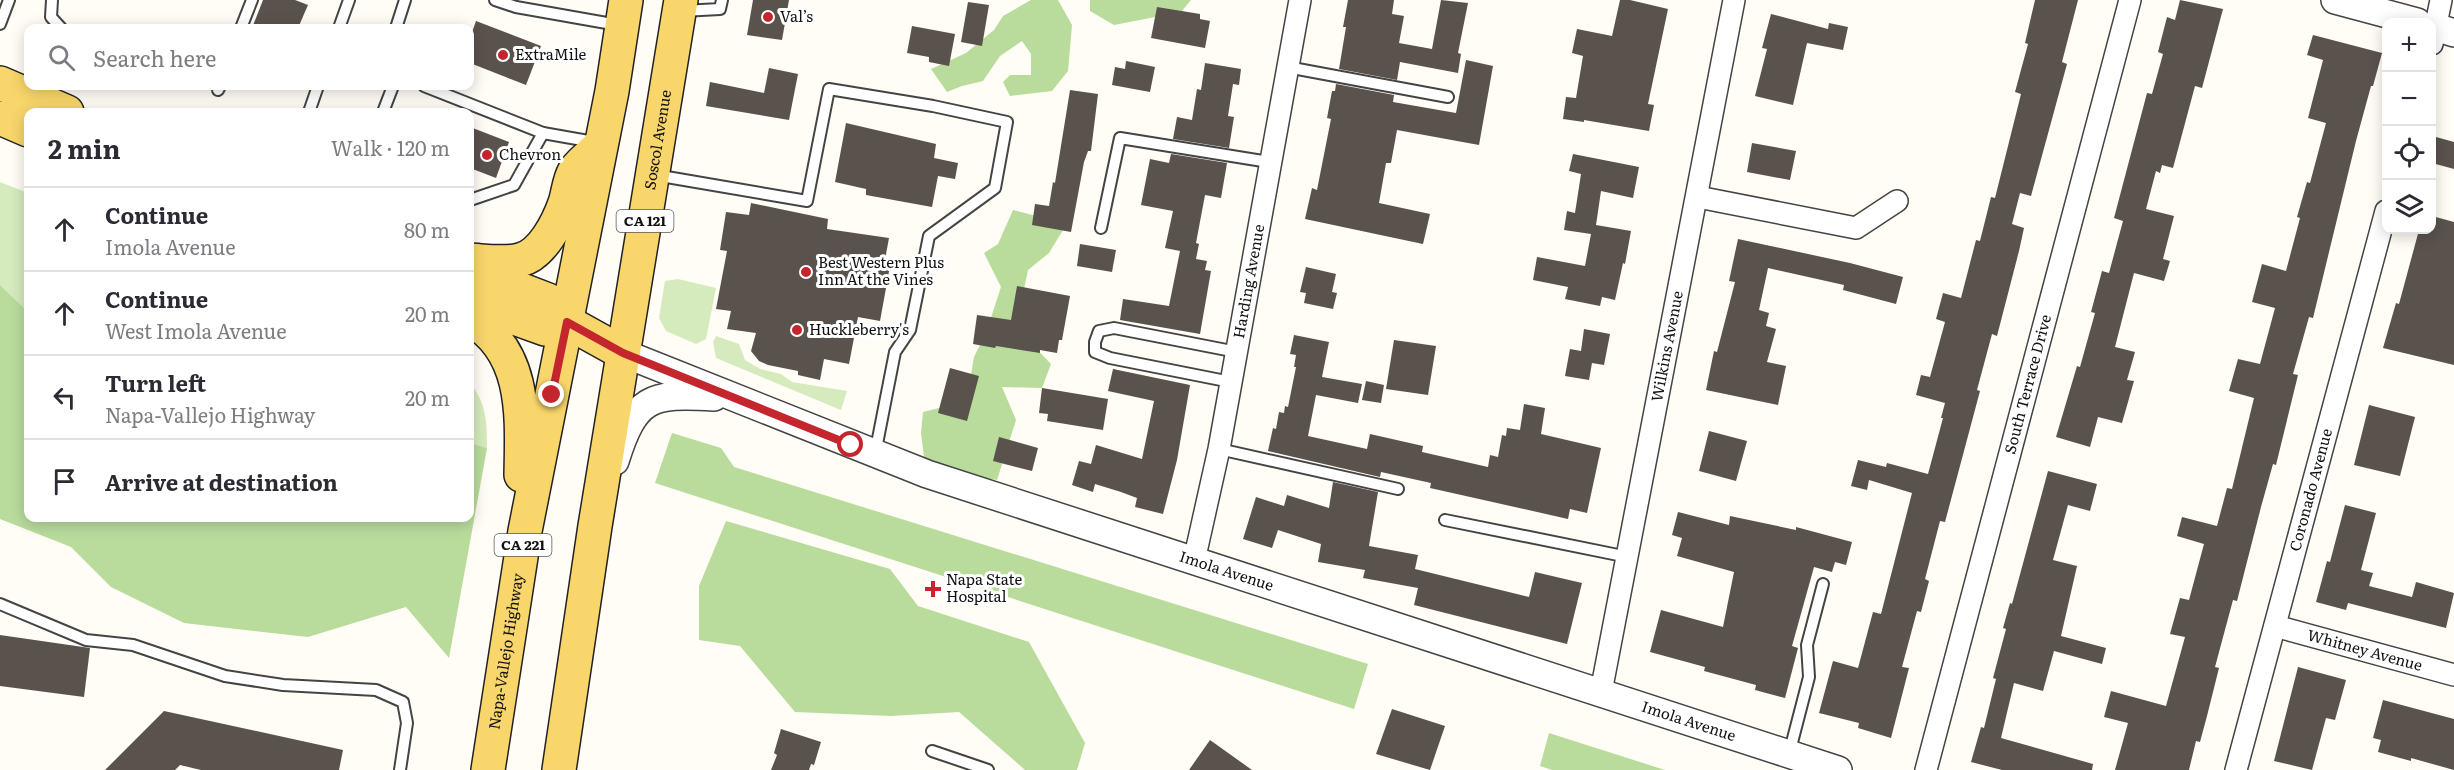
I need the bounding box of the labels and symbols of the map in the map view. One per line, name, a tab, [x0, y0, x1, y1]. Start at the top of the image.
place label: Val’s	[780, 4, 813, 27]
marker: Val’s	[761, 10, 775, 24]
place label: ExtraMile	[515, 42, 587, 65]
marker: ExtraMile	[496, 48, 510, 62]
street label: Soscol Avenue	[637, 88, 676, 191]
place label: Chevron	[499, 142, 561, 165]
marker: Chevron	[480, 148, 494, 162]
road number: CA 121	[616, 210, 674, 232]
street label: Harding Avenue	[1226, 222, 1269, 340]
place label: Best Western Plus Inn At the Vines	[818, 250, 944, 290]
marker: Best Western Plus Inn At the Vines	[799, 265, 813, 279]
street label: Wilkins Avenue	[1644, 288, 1688, 403]
street label: South Terrace Drive	[1997, 311, 2056, 456]
place label: Huckleberry's	[809, 317, 909, 340]
marker: Huckleberry's	[790, 323, 804, 337]
route end	[538, 381, 564, 407]
street label: Coronado Avenue	[2282, 425, 2337, 553]
route start	[837, 431, 863, 457]
road number: CA 221	[494, 534, 552, 556]
street label: Imola Avenue	[1177, 544, 1277, 596]
place label: Napa State Hospital	[946, 567, 1022, 607]
street label: Napa-Vallejo Highway	[481, 571, 528, 731]
marker: Napa State Hospital	[924, 580, 942, 598]
street label: Whitney Avenue	[2305, 622, 2425, 676]
street label: Imola Avenue	[1639, 694, 1739, 746]

